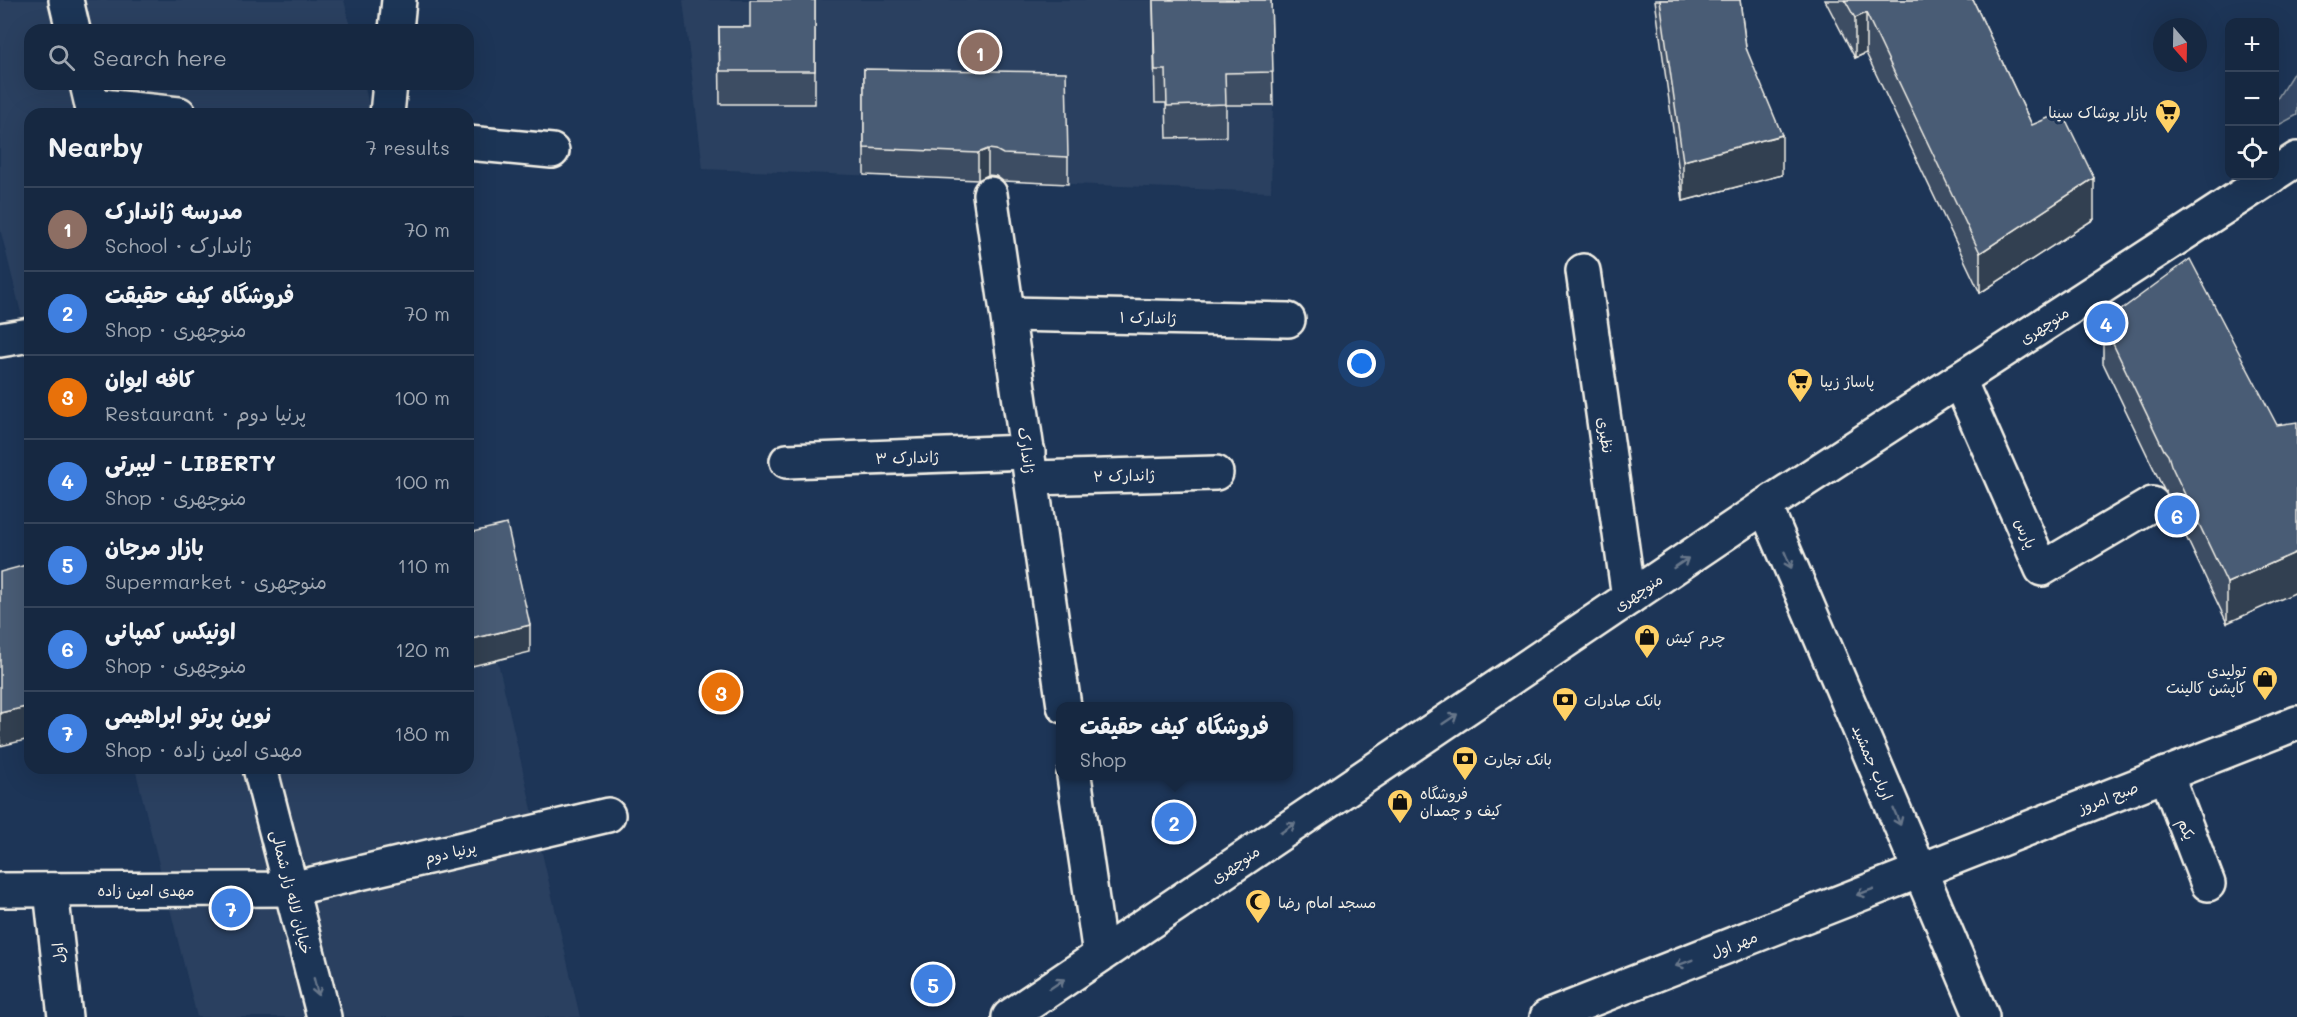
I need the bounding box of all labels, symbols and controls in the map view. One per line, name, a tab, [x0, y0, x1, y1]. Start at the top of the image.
north arrow	[2153, 18, 2207, 72]
map controls	[2225, 18, 2279, 180]
button: +	[2225, 18, 2279, 72]
search box	[24, 24, 474, 90]
pin: 1	[960, 29, 1000, 74]
icon: search	[45, 41, 78, 74]
text: Search here	[93, 43, 227, 72]
button: −	[2225, 72, 2279, 126]
supermarket icon: بازار پوشاک سینا	[2153, 97, 2183, 135]
place label: بازار پوشاک سینا	[2048, 102, 2148, 123]
button: locate	[2225, 126, 2279, 180]
text: Nearby	[48, 130, 143, 164]
text: 7 results	[366, 134, 450, 160]
text: مدرسه ژاندارک	[105, 196, 243, 225]
text: 1	[63, 216, 72, 242]
text: 70 m	[404, 216, 450, 242]
text: School · ژاندارک	[105, 232, 252, 258]
text: فروشگاه کیف حقیقت	[105, 280, 294, 309]
text: 2	[62, 300, 73, 326]
text: 70 m	[404, 300, 450, 326]
pin: 4	[2086, 300, 2126, 346]
street label: منوچهری	[2016, 302, 2073, 349]
street label: ژاندارک ۱	[1119, 307, 1177, 327]
text: Shop · منوچهری	[105, 316, 246, 342]
your location	[1347, 349, 1376, 378]
text: کافه ایوان	[105, 364, 195, 393]
supermarket icon: پاساژ زیبا	[1785, 366, 1815, 404]
place label: پاساژ زیبا	[1820, 371, 1874, 392]
text: 3	[62, 384, 74, 410]
text: 100 m	[394, 384, 450, 410]
text: Restaurant · پرنیا دوم	[105, 400, 306, 426]
street label: نظیری	[1594, 416, 1618, 454]
street label: ژاندارک	[1014, 426, 1040, 475]
street label: ژاندارک ۳	[875, 446, 939, 468]
text: لیبرتی - LIBERTY	[105, 448, 276, 477]
street label: ژاندارک ۲	[1093, 464, 1155, 486]
text: 4	[61, 468, 74, 494]
text: 100 m	[394, 468, 450, 494]
text: Shop · منوچهری	[105, 484, 246, 510]
pin: 6	[2158, 492, 2196, 538]
street label: پارس	[2010, 515, 2041, 552]
text: بازار مرجان	[105, 532, 204, 561]
one-way arrow	[1783, 551, 1794, 569]
text: 5	[62, 552, 73, 578]
text: 110 m	[397, 552, 450, 578]
one-way arrow	[1673, 557, 1689, 569]
text: Supermarket · منوچهری	[105, 568, 327, 594]
street label: منوچهری	[1610, 568, 1667, 616]
text: اونیکس کمپانی	[105, 616, 236, 645]
shop icon: چرم کیش	[1632, 622, 1662, 660]
place label: چرم کیش	[1666, 627, 1726, 650]
text: 6	[61, 636, 74, 662]
text: 120 m	[395, 636, 450, 662]
text: Shop · منوچهری	[105, 652, 246, 678]
place label: تولیدی کاپشن کالینت	[2166, 660, 2247, 698]
shop icon: تولیدی کاپشن کالینت	[2250, 664, 2280, 702]
pin: 3	[702, 670, 740, 714]
bank icon: بانک صادرات	[1550, 685, 1580, 723]
place label: بانک صادرات	[1584, 690, 1662, 710]
text: نوین پرتو ابراهیمی	[105, 700, 271, 729]
popup	[1056, 702, 1293, 780]
text: فروشگاه کیف حقیقت	[1080, 711, 1269, 740]
one-way arrow	[1441, 713, 1458, 725]
text: 7	[62, 720, 73, 746]
text: 180 m	[394, 720, 450, 746]
street label: ارباب جمشید	[1848, 721, 1898, 803]
text: Shop · مهدی امین زاده	[105, 736, 303, 762]
bank icon: بانک تجارت	[1450, 744, 1480, 782]
text: Shop	[1080, 746, 1127, 772]
place label: بانک تجارت	[1484, 749, 1552, 769]
street label: صبح امروز	[2074, 776, 2141, 819]
place label: فروشگاه کیف و چمدان	[1420, 783, 1502, 821]
shop icon: فروشگاه کیف و چمدان	[1385, 787, 1415, 825]
pin: 2	[1154, 800, 1194, 844]
one-way arrow	[1892, 807, 1903, 825]
street label: یکم	[2171, 816, 2200, 844]
one-way arrow	[1280, 822, 1296, 834]
street label: خیابان لاله زار شمالی	[266, 828, 317, 956]
street label: پرنیا دوم	[422, 836, 479, 871]
street label: منوچهری	[1207, 840, 1264, 888]
street label: مهدی امین زاده	[97, 880, 195, 900]
pin: 7	[212, 886, 250, 930]
mosque icon: مسجد امام رضا	[1243, 887, 1273, 925]
one-way arrow	[1857, 887, 1875, 898]
place label: مسجد امام رضا	[1278, 892, 1376, 914]
street label: مهر اول	[1708, 926, 1760, 962]
street label: اول	[47, 942, 69, 964]
one-way arrow	[1675, 958, 1694, 969]
pin: 5	[914, 962, 952, 1006]
one-way arrow	[311, 978, 323, 997]
one-way arrow	[1049, 978, 1065, 990]

